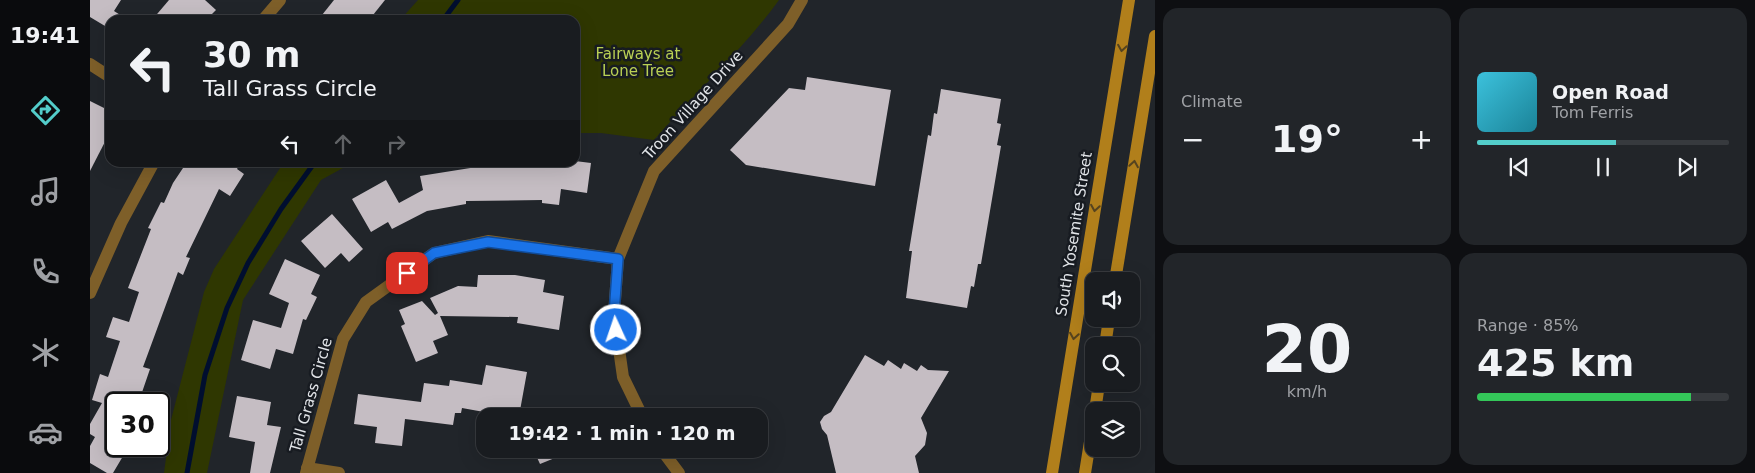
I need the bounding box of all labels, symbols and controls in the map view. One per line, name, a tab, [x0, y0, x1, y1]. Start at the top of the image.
text: 19:41	[10, 23, 80, 48]
icon: left	[120, 35, 185, 100]
text: 30 m	[203, 35, 300, 75]
one-way arrow	[1117, 44, 1127, 52]
park label: Fairways at Lone Tree	[596, 45, 680, 80]
street label: Troon Village Drive	[639, 47, 747, 164]
text: Tall Grass Circle	[203, 76, 377, 101]
text: Open Road	[1552, 81, 1669, 103]
text: Climate	[1181, 92, 1243, 111]
icon: directions	[28, 93, 63, 128]
text: Tom Ferris	[1552, 103, 1633, 122]
text: 19°	[1271, 117, 1343, 161]
text: −	[1181, 123, 1204, 156]
text: +	[1410, 123, 1433, 156]
icon: left	[276, 130, 304, 158]
icon: ahead	[329, 130, 357, 158]
icon: right	[382, 130, 410, 158]
street label: South Yosemite Street	[1052, 151, 1096, 317]
icon: previous	[1505, 153, 1533, 181]
icon: pause	[1589, 153, 1617, 181]
icon: next	[1673, 153, 1701, 181]
one-way arrow	[1128, 160, 1138, 168]
icon: music	[28, 174, 63, 209]
one-way arrow	[1090, 205, 1101, 213]
pin	[386, 252, 428, 294]
icon: phone	[28, 254, 63, 289]
icon: arrive	[393, 259, 421, 287]
map controls	[1085, 272, 1140, 457]
button: sound	[1085, 272, 1140, 327]
position arrow	[589, 303, 641, 355]
text: 20	[1262, 312, 1352, 387]
text: Range · 85%	[1477, 316, 1579, 335]
one-way arrow	[1069, 333, 1080, 341]
icon: climate	[28, 335, 63, 370]
street label: Tall Grass Circle	[286, 336, 336, 455]
button: search	[1085, 337, 1140, 392]
text: 425 km	[1477, 341, 1634, 385]
text: km/h	[1287, 382, 1327, 401]
speed limit sign: 30	[105, 392, 170, 457]
button: layers	[1085, 402, 1140, 457]
icon: car	[28, 415, 63, 450]
text: 19:42 · 1 min · 120 m	[508, 422, 736, 444]

